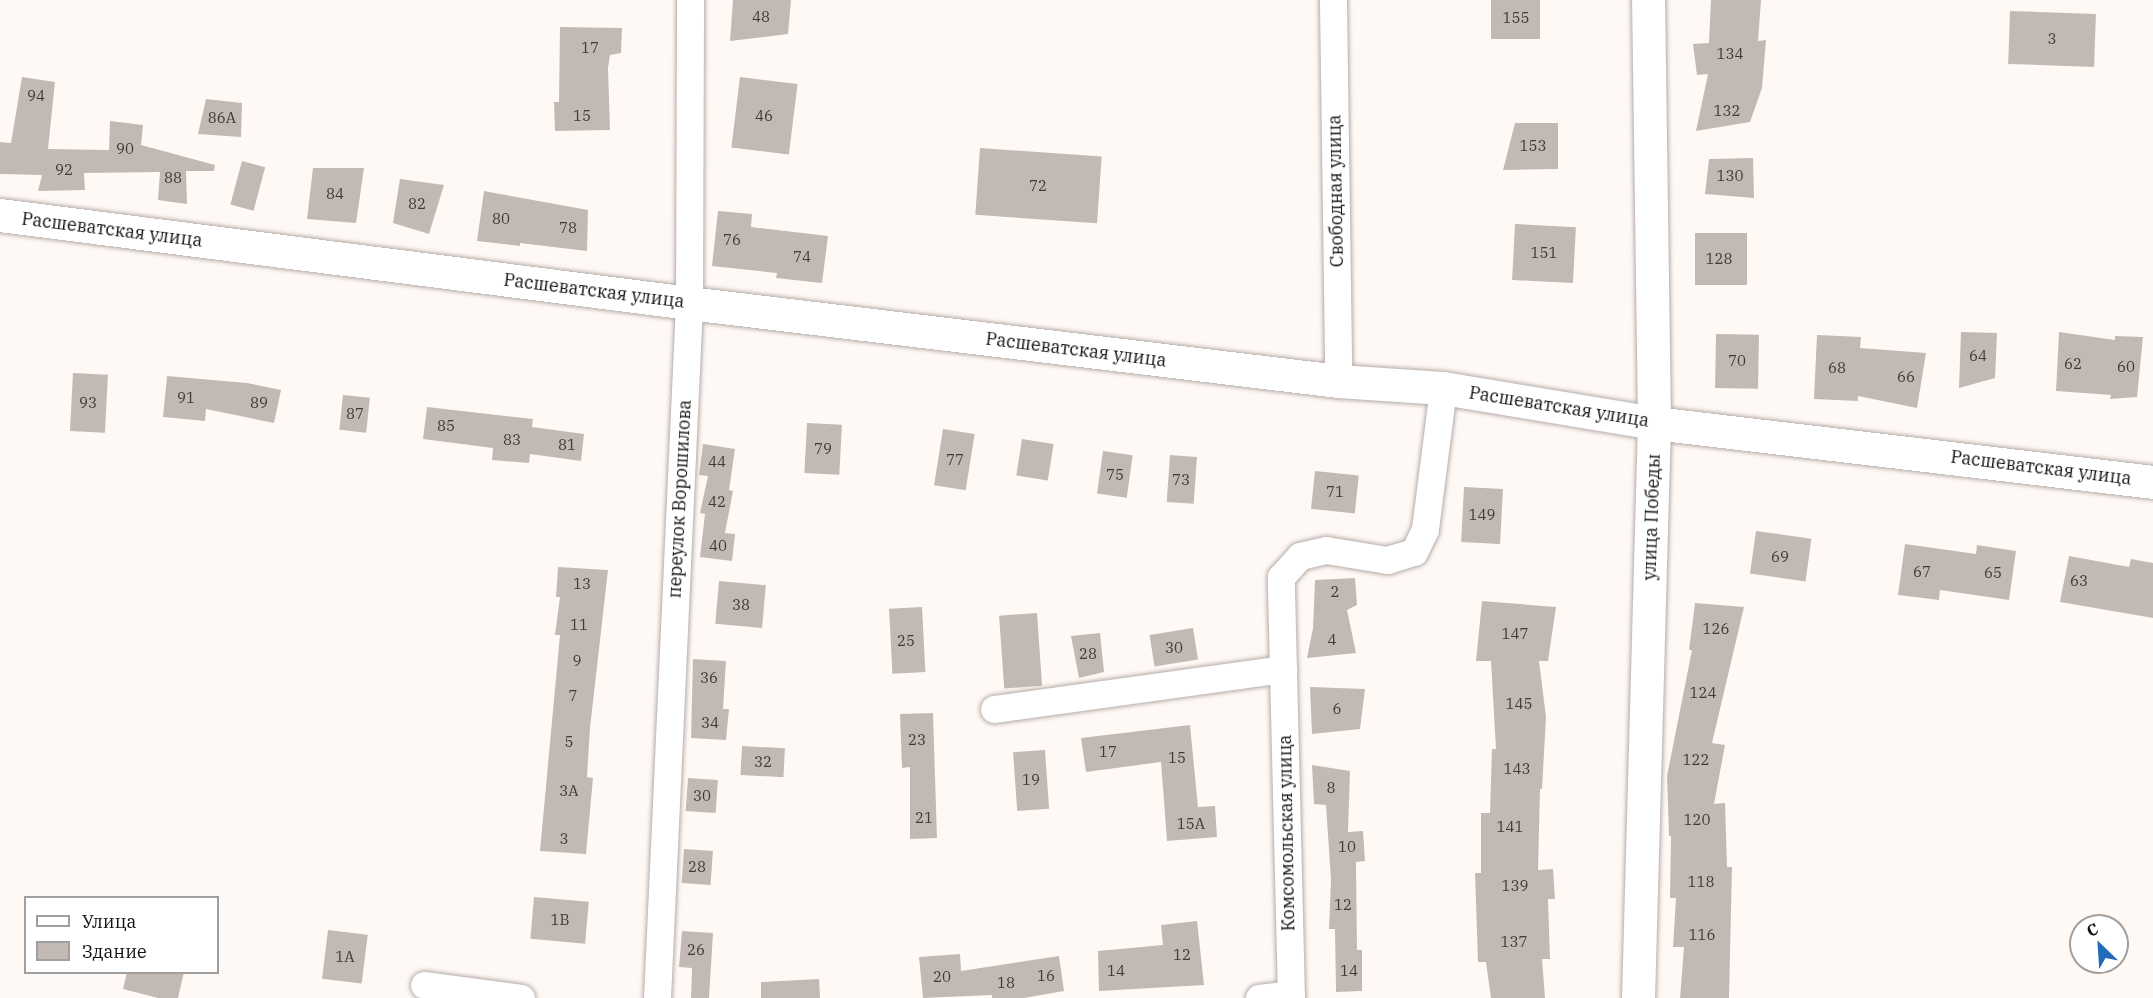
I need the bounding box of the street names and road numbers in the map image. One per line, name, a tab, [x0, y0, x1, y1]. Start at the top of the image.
street label: Свободная улица	[1324, 115, 1348, 267]
street label: Расшеватская улица	[20, 208, 204, 252]
street label: Расшеватская улица	[502, 269, 686, 313]
street label: Расшеватская улица	[984, 328, 1168, 372]
street label: Расшеватская улица	[1467, 382, 1651, 432]
street label: переулок Ворошилова	[664, 399, 696, 599]
street label: Расшеватская улица	[1949, 446, 2133, 490]
street label: улица Победы	[1639, 453, 1665, 581]
street label: Комсомольская улица	[1274, 734, 1300, 932]

